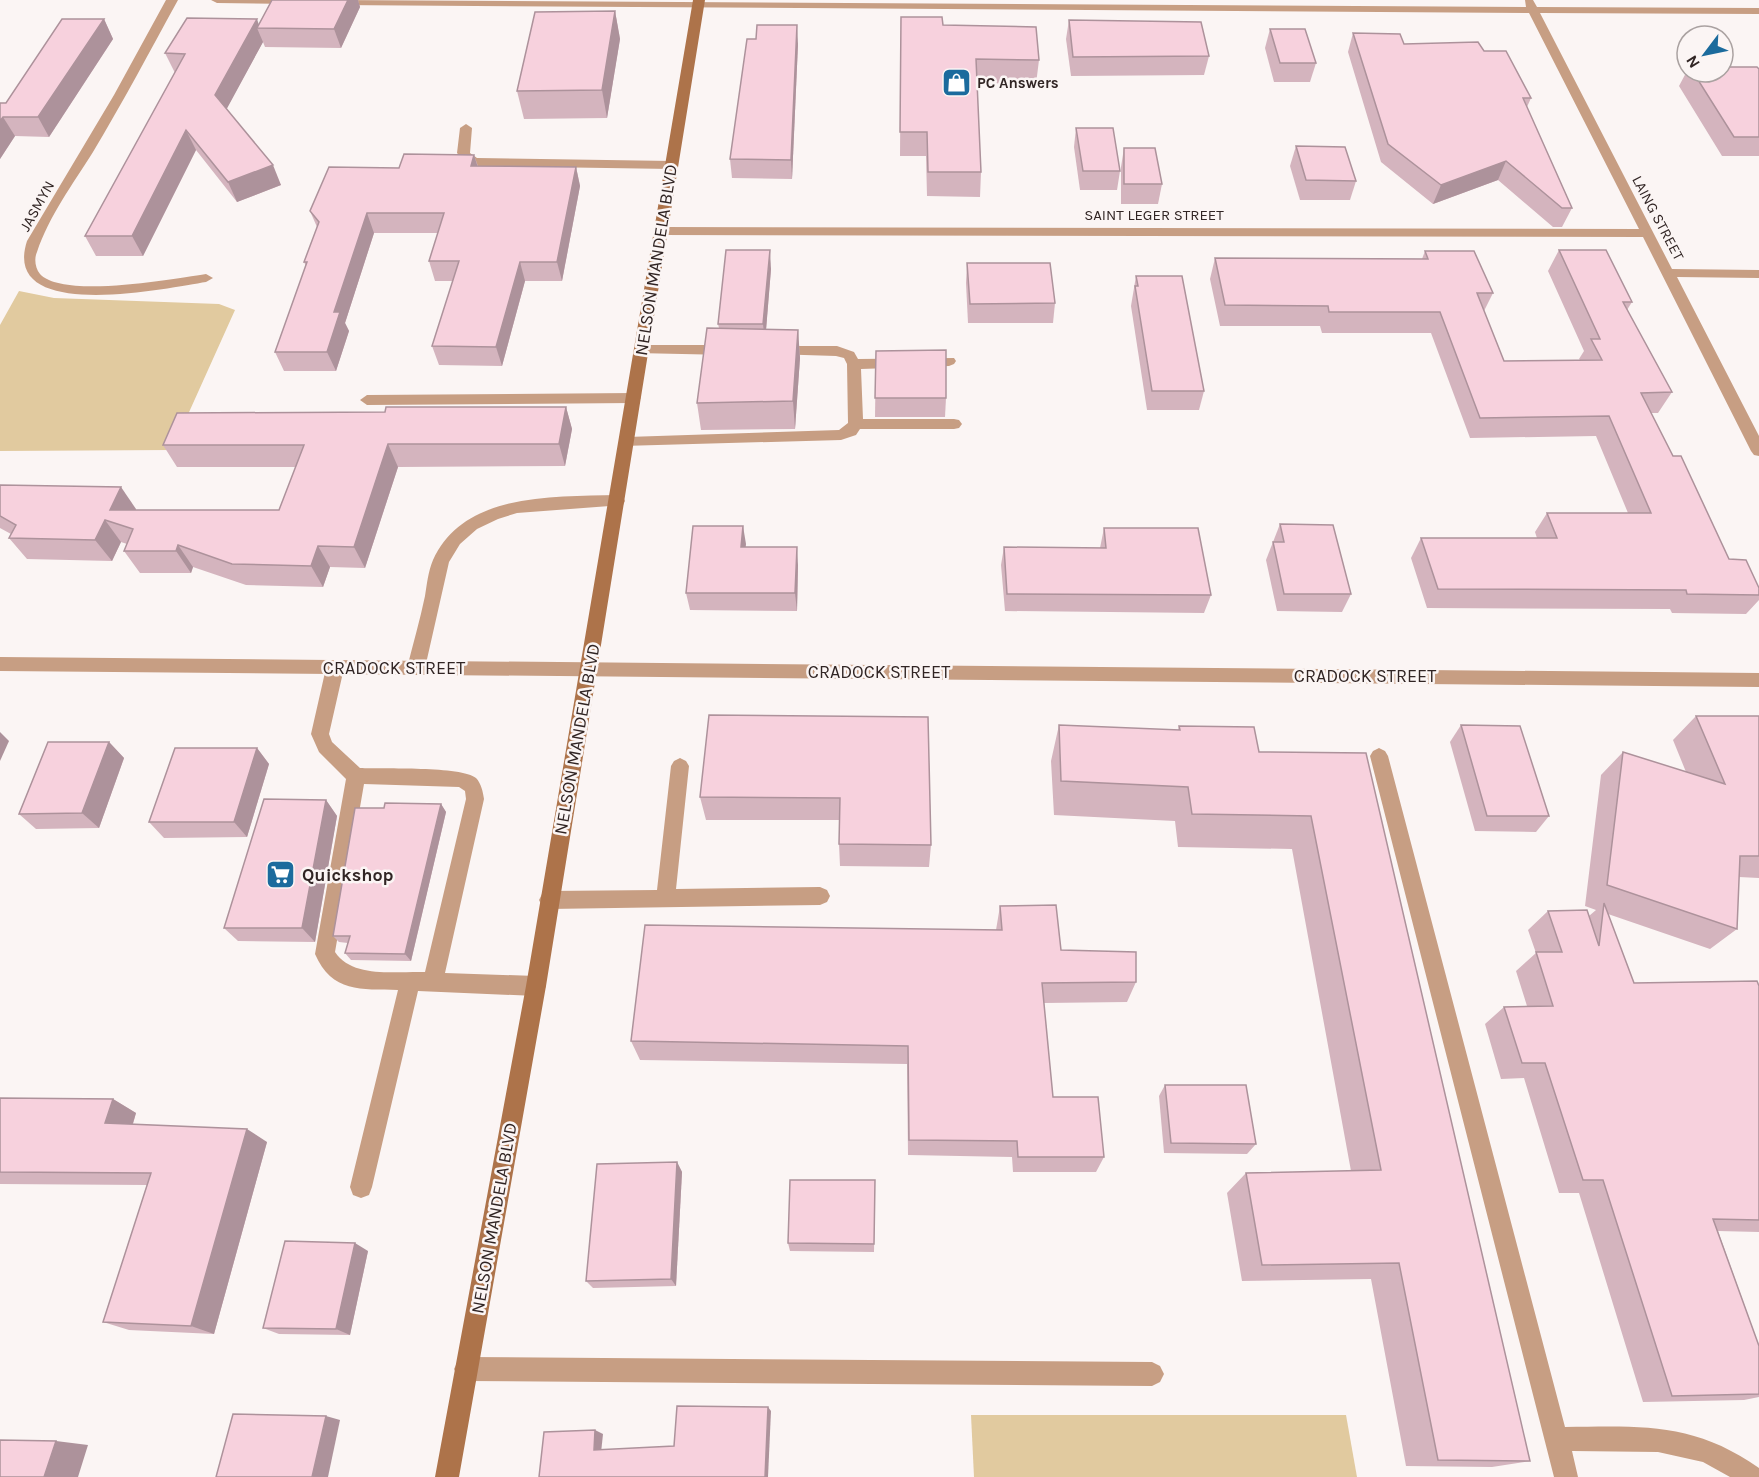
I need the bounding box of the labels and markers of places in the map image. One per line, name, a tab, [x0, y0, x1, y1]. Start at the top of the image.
shop icon: PC Answers	[940, 67, 972, 99]
place label: PC Answers	[977, 74, 1059, 92]
supermarket icon: Quickshop	[265, 859, 297, 891]
place label: Quickshop	[302, 864, 394, 886]

